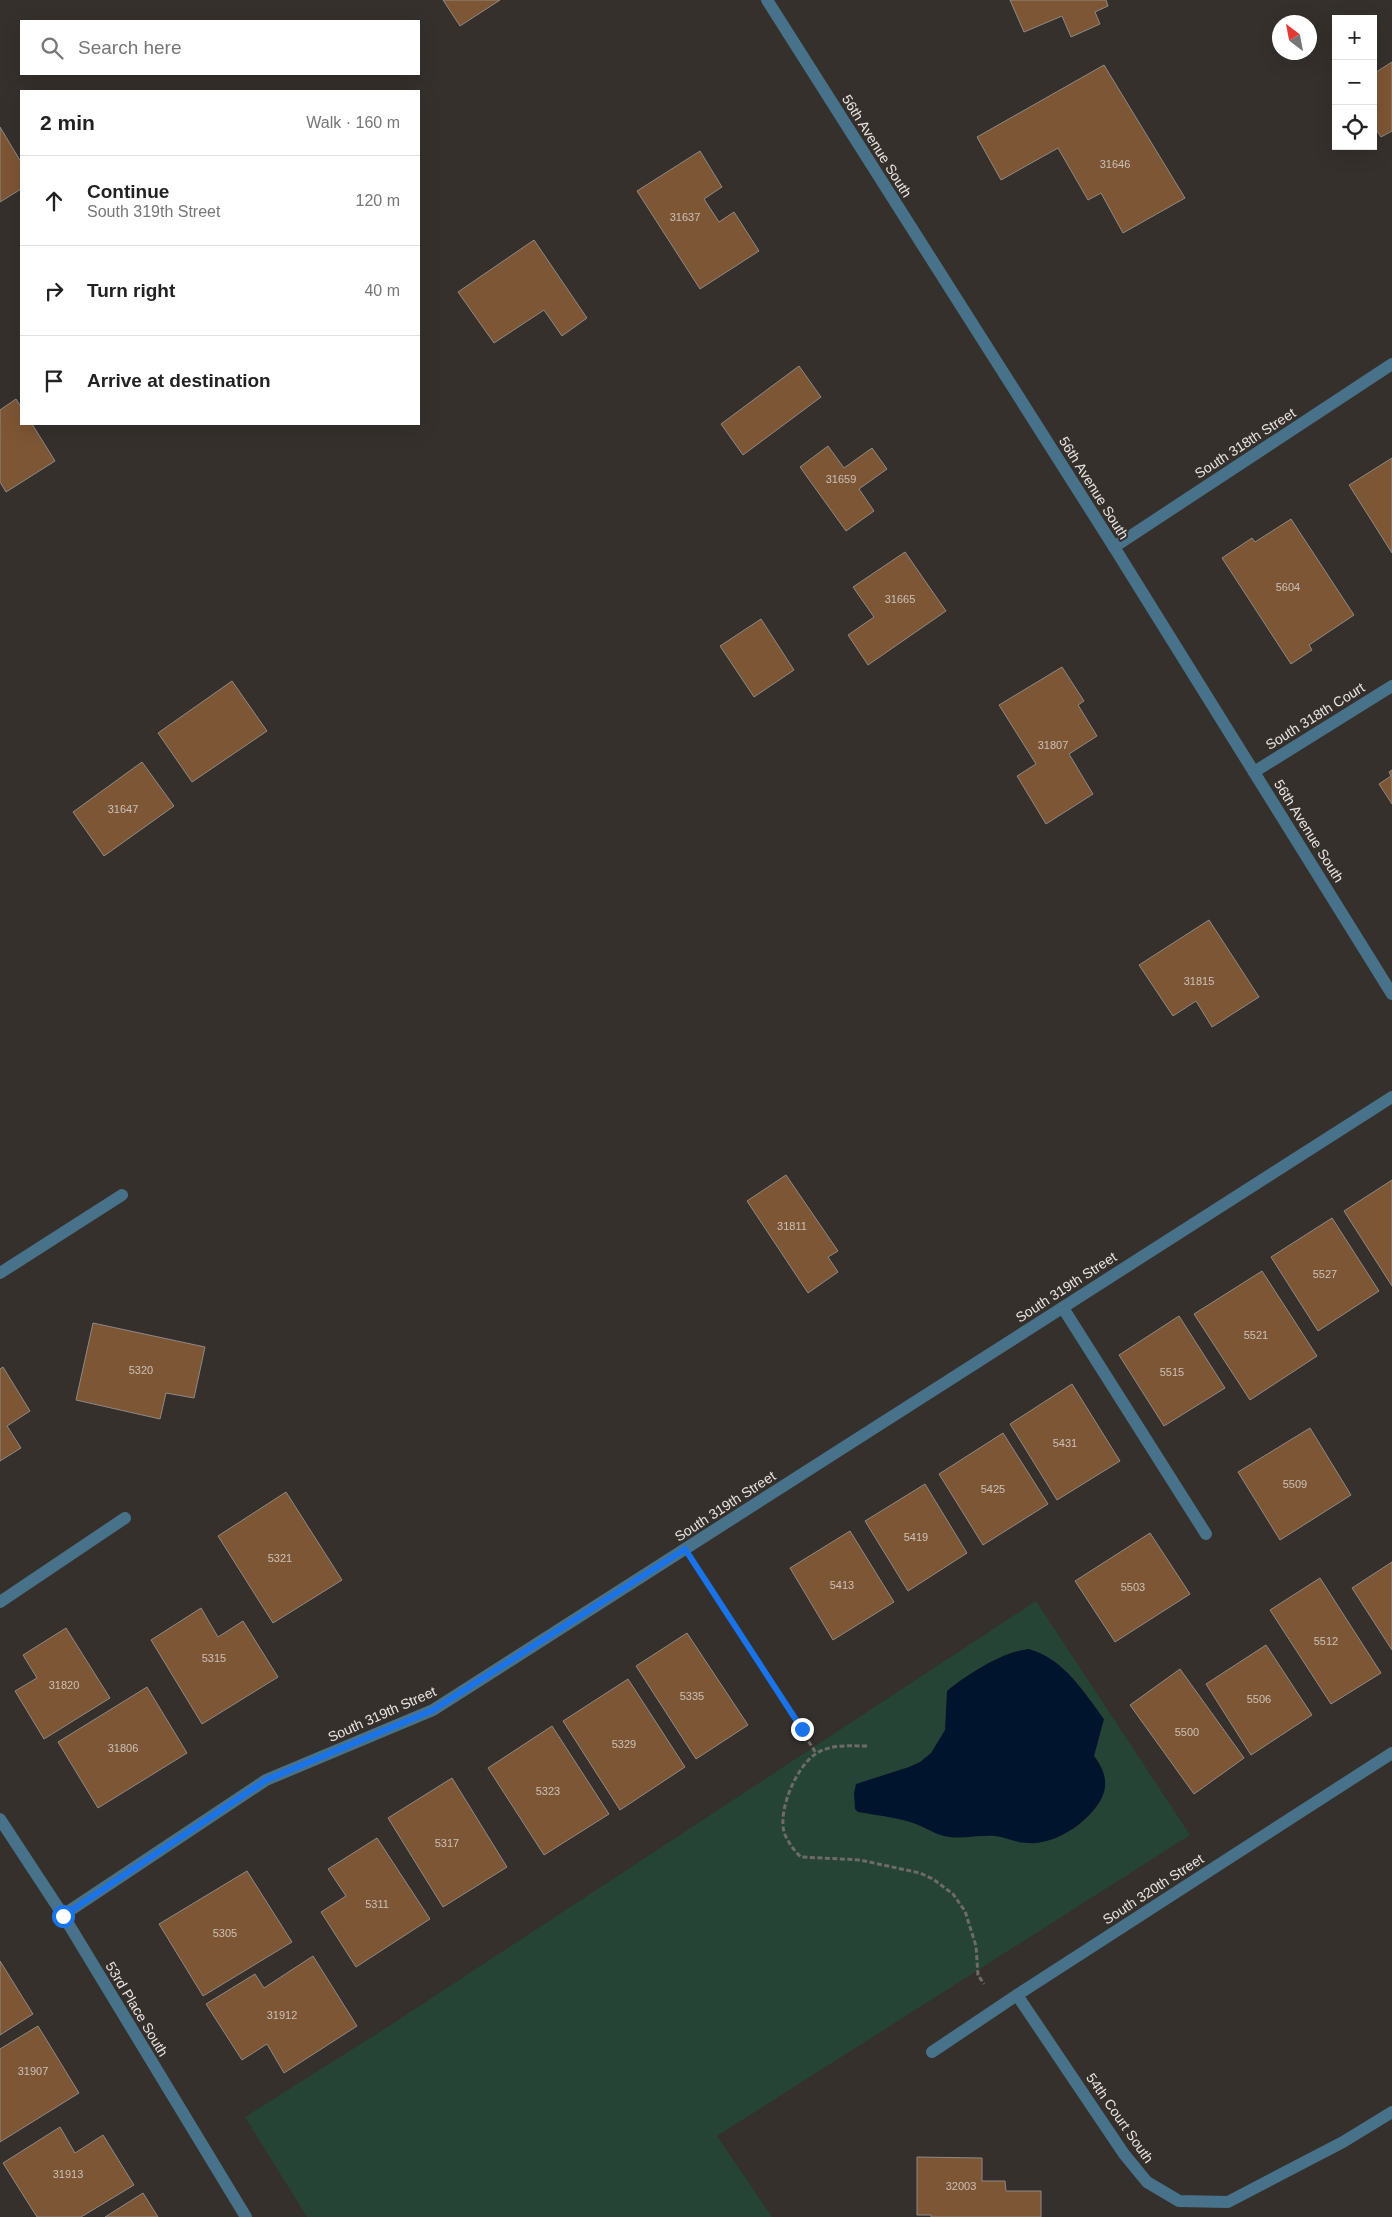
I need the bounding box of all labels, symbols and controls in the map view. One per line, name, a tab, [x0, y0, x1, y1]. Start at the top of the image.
north arrow	[1272, 15, 1317, 60]
map controls	[1332, 15, 1377, 150]
button: +	[1332, 15, 1377, 60]
search box	[20, 20, 420, 75]
icon: search	[38, 34, 66, 62]
text: Search here	[78, 37, 182, 58]
button: −	[1332, 60, 1377, 105]
street label: 56th Avenue South	[839, 92, 915, 200]
button: locate	[1332, 105, 1377, 150]
text: 2 min	[40, 111, 95, 134]
text: Walk · 160 m	[306, 114, 400, 131]
house number: 31646	[1100, 158, 1130, 170]
text: Continue	[87, 181, 169, 202]
icon: ahead	[40, 187, 68, 215]
text: 120 m	[356, 192, 400, 209]
text: South 319th Street	[87, 203, 220, 220]
house number: 31637	[670, 211, 700, 223]
icon: right	[40, 277, 68, 305]
text: Turn right	[87, 280, 175, 301]
text: 40 m	[364, 282, 400, 299]
icon: arrive	[40, 367, 68, 395]
text: Arrive at destination	[87, 370, 271, 391]
street label: South 318th Street	[1192, 404, 1298, 482]
street label: 56th Avenue South	[1056, 434, 1132, 542]
house number: 31659	[826, 473, 856, 485]
house number: 5604	[1276, 581, 1300, 593]
house number: 31665	[885, 593, 915, 605]
street label: South 318th Court	[1263, 679, 1368, 753]
house number: 31807	[1038, 739, 1068, 751]
street label: 56th Avenue South	[1271, 777, 1347, 885]
house number: 31647	[108, 803, 138, 815]
house number: 31815	[1184, 975, 1214, 987]
house number: 31811	[777, 1220, 807, 1232]
street label: South 319th Street	[1013, 1248, 1119, 1326]
house number: 5527	[1313, 1268, 1337, 1280]
house number: 5521	[1244, 1329, 1268, 1341]
house number: 5320	[129, 1364, 153, 1376]
house number: 5515	[1160, 1366, 1184, 1378]
house number: 5431	[1053, 1437, 1077, 1449]
street label: South 319th Street	[672, 1467, 778, 1545]
house number: 5509	[1283, 1478, 1307, 1490]
house number: 5425	[981, 1483, 1005, 1495]
house number: 5419	[904, 1531, 928, 1543]
house number: 5321	[268, 1552, 292, 1564]
house number: 5413	[830, 1579, 854, 1591]
house number: 5503	[1121, 1581, 1145, 1593]
house number: 5512	[1314, 1635, 1338, 1647]
house number: 5315	[202, 1652, 226, 1664]
house number: 31820	[49, 1679, 79, 1691]
street label: South 319th Street	[325, 1683, 439, 1745]
house number: 5335	[680, 1690, 704, 1702]
house number: 5506	[1247, 1693, 1271, 1705]
route end	[791, 1718, 814, 1741]
house number: 5500	[1175, 1726, 1199, 1738]
house number: 5329	[612, 1738, 636, 1750]
house number: 31806	[108, 1742, 138, 1754]
house number: 5323	[536, 1785, 560, 1797]
house number: 5317	[435, 1837, 459, 1849]
street label: South 320th Street	[1100, 1850, 1206, 1928]
house number: 5311	[365, 1898, 389, 1910]
route start	[52, 1905, 75, 1928]
house number: 5305	[213, 1927, 237, 1939]
street label: 53rd Place South	[102, 1959, 172, 2059]
house number: 31912	[267, 2009, 297, 2021]
house number: 31907	[18, 2065, 48, 2077]
street label: 54th Court South	[1083, 2070, 1157, 2166]
house number: 31913	[53, 2168, 83, 2180]
house number: 32003	[946, 2180, 976, 2192]

